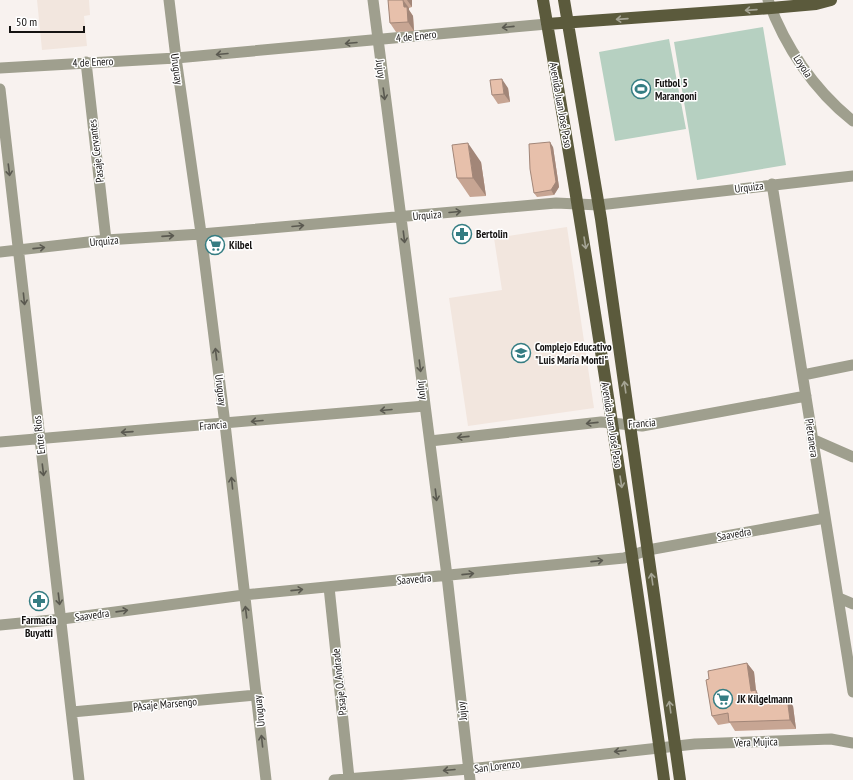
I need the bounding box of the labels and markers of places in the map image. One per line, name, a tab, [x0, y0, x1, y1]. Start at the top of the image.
place label: Futbol 5 Marangoni	[655, 76, 697, 103]
sports icon: Futbol 5 Marangoni	[630, 78, 652, 100]
pharmacy icon: Bertolin	[451, 223, 473, 245]
place label: Bertolin	[476, 227, 508, 241]
supermarket icon: Kilbel	[204, 234, 226, 256]
place label: Kilbel	[229, 238, 252, 252]
place label: Complejo Educativo "Luis María Monti"	[535, 340, 612, 367]
school or university icon: Complejo Educativo "Luis María Monti"	[510, 342, 532, 364]
pharmacy icon: Farmacia Buyatti	[28, 590, 50, 612]
place label: Farmacia Buyatti	[21, 613, 57, 640]
supermarket icon: JK Kilgelmann	[712, 688, 734, 710]
place label: JK Kilgelmann	[736, 692, 793, 706]

